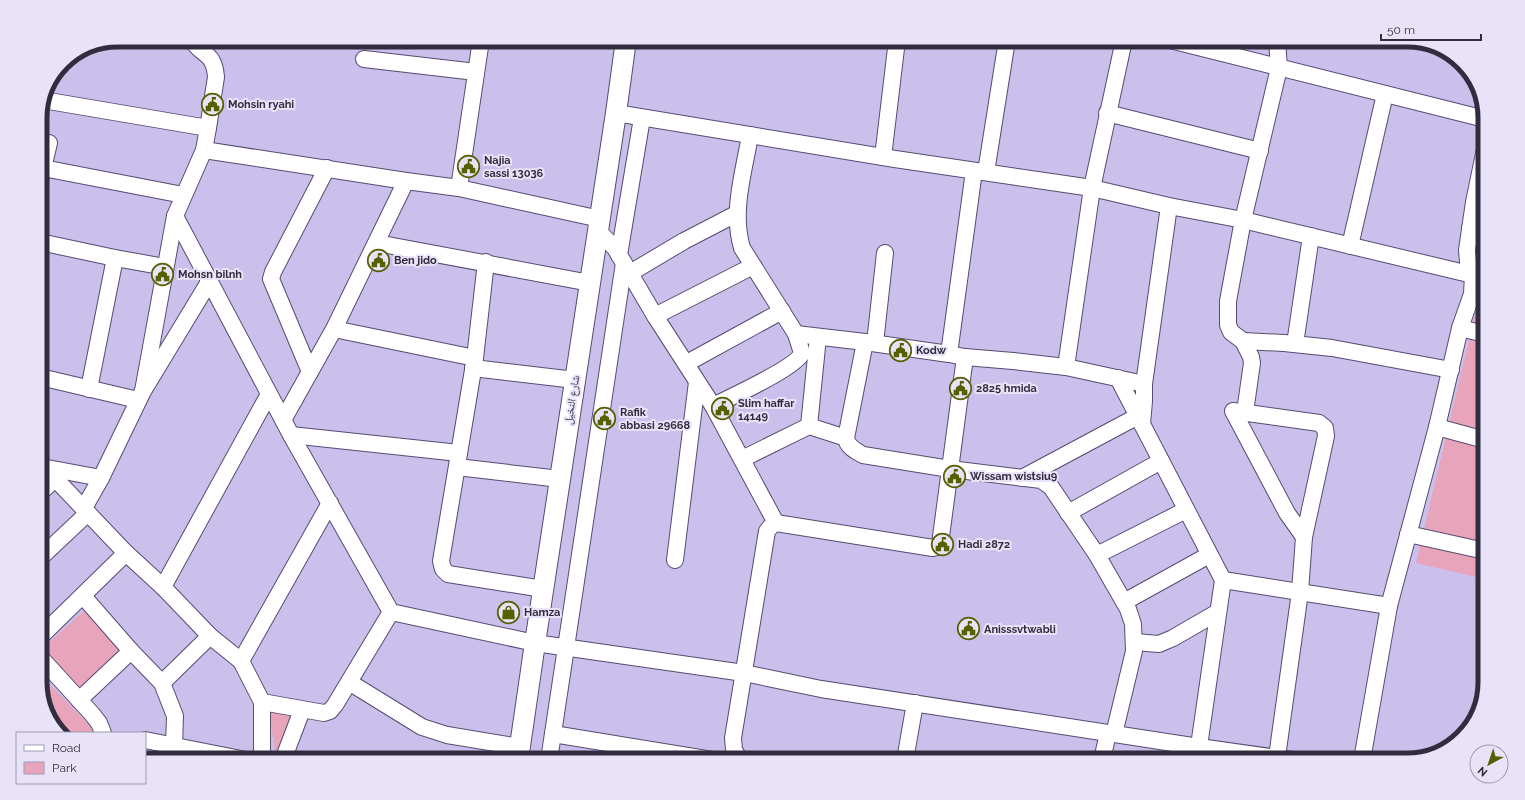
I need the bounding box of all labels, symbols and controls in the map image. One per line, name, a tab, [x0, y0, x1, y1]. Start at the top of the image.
scale bar	[1381, 16, 1481, 42]
text: 50 m	[1387, 23, 1415, 37]
public building icon: Mohsin ryahi	[199, 91, 225, 117]
place label: Mohsin ryahi	[228, 98, 294, 111]
public building icon: Najia sassi 13036	[456, 153, 482, 179]
place label: Najia sassi 13036	[484, 154, 544, 180]
public building icon: Ben jido	[365, 247, 391, 273]
place label: Ben jido	[394, 254, 437, 267]
public building icon: Mohsn bilnh	[149, 261, 175, 287]
place label: Mohsn bilnh	[178, 268, 242, 281]
public building icon: Kodw	[888, 337, 914, 363]
place label: Kodw	[916, 344, 947, 357]
street label: شارع النخيل	[562, 374, 582, 426]
public building icon: 2825 hmida	[948, 375, 974, 401]
place label: 2825 hmida	[976, 382, 1037, 395]
public building icon: Slim haffar 14149	[709, 396, 735, 422]
place label: Slim haffar 14149	[738, 397, 795, 423]
public building icon: Rafik abbasi 29668	[591, 405, 617, 431]
place label: Rafik abbasi 29668	[620, 406, 690, 432]
public building icon: Wissam wistsiu9	[941, 463, 967, 489]
place label: Wissam wistsiu9	[970, 470, 1058, 483]
public building icon: Hadi 2872	[929, 531, 955, 557]
place label: Hadi 2872	[958, 538, 1010, 551]
shop icon: Hamza	[495, 599, 521, 625]
place label: Hamza	[524, 606, 560, 619]
public building icon: Anisssvtwabli	[956, 616, 982, 642]
place label: Anisssvtwabli	[984, 623, 1056, 636]
legend	[16, 732, 146, 784]
text: Road	[52, 741, 81, 755]
north arrow	[1469, 744, 1509, 784]
text: Park	[52, 761, 77, 775]
text: N	[1475, 764, 1490, 779]

